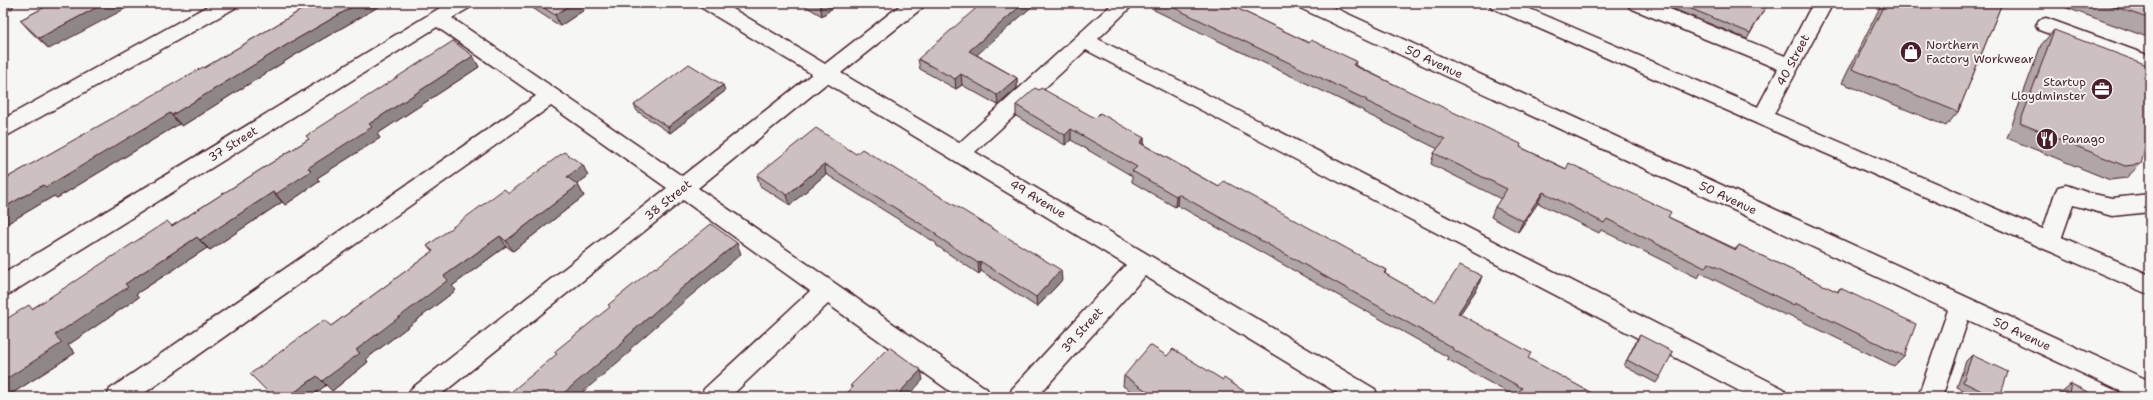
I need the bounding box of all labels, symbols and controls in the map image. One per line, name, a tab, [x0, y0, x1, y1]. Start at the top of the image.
street label: 40 Street	[1773, 31, 1813, 89]
place label: Northern Factory Workwear	[1926, 37, 2034, 67]
shop icon: Northern Factory Workwear	[1898, 39, 1924, 65]
street label: 50 Avenue	[1403, 42, 1466, 82]
place label: Startup Lloydminster	[2011, 74, 2086, 104]
office icon: Startup Lloydminster	[2089, 76, 2115, 102]
street label: 37 Street	[205, 123, 261, 165]
restaurant icon: Panago	[2034, 126, 2060, 152]
place label: Panago	[2062, 131, 2105, 147]
street label: 38 Street	[641, 176, 695, 224]
street label: 49 Avenue	[1007, 176, 1069, 222]
street label: 50 Avenue	[1697, 178, 1760, 218]
street label: 39 Street	[1057, 304, 1107, 356]
street label: 50 Avenue	[1991, 314, 2054, 354]

